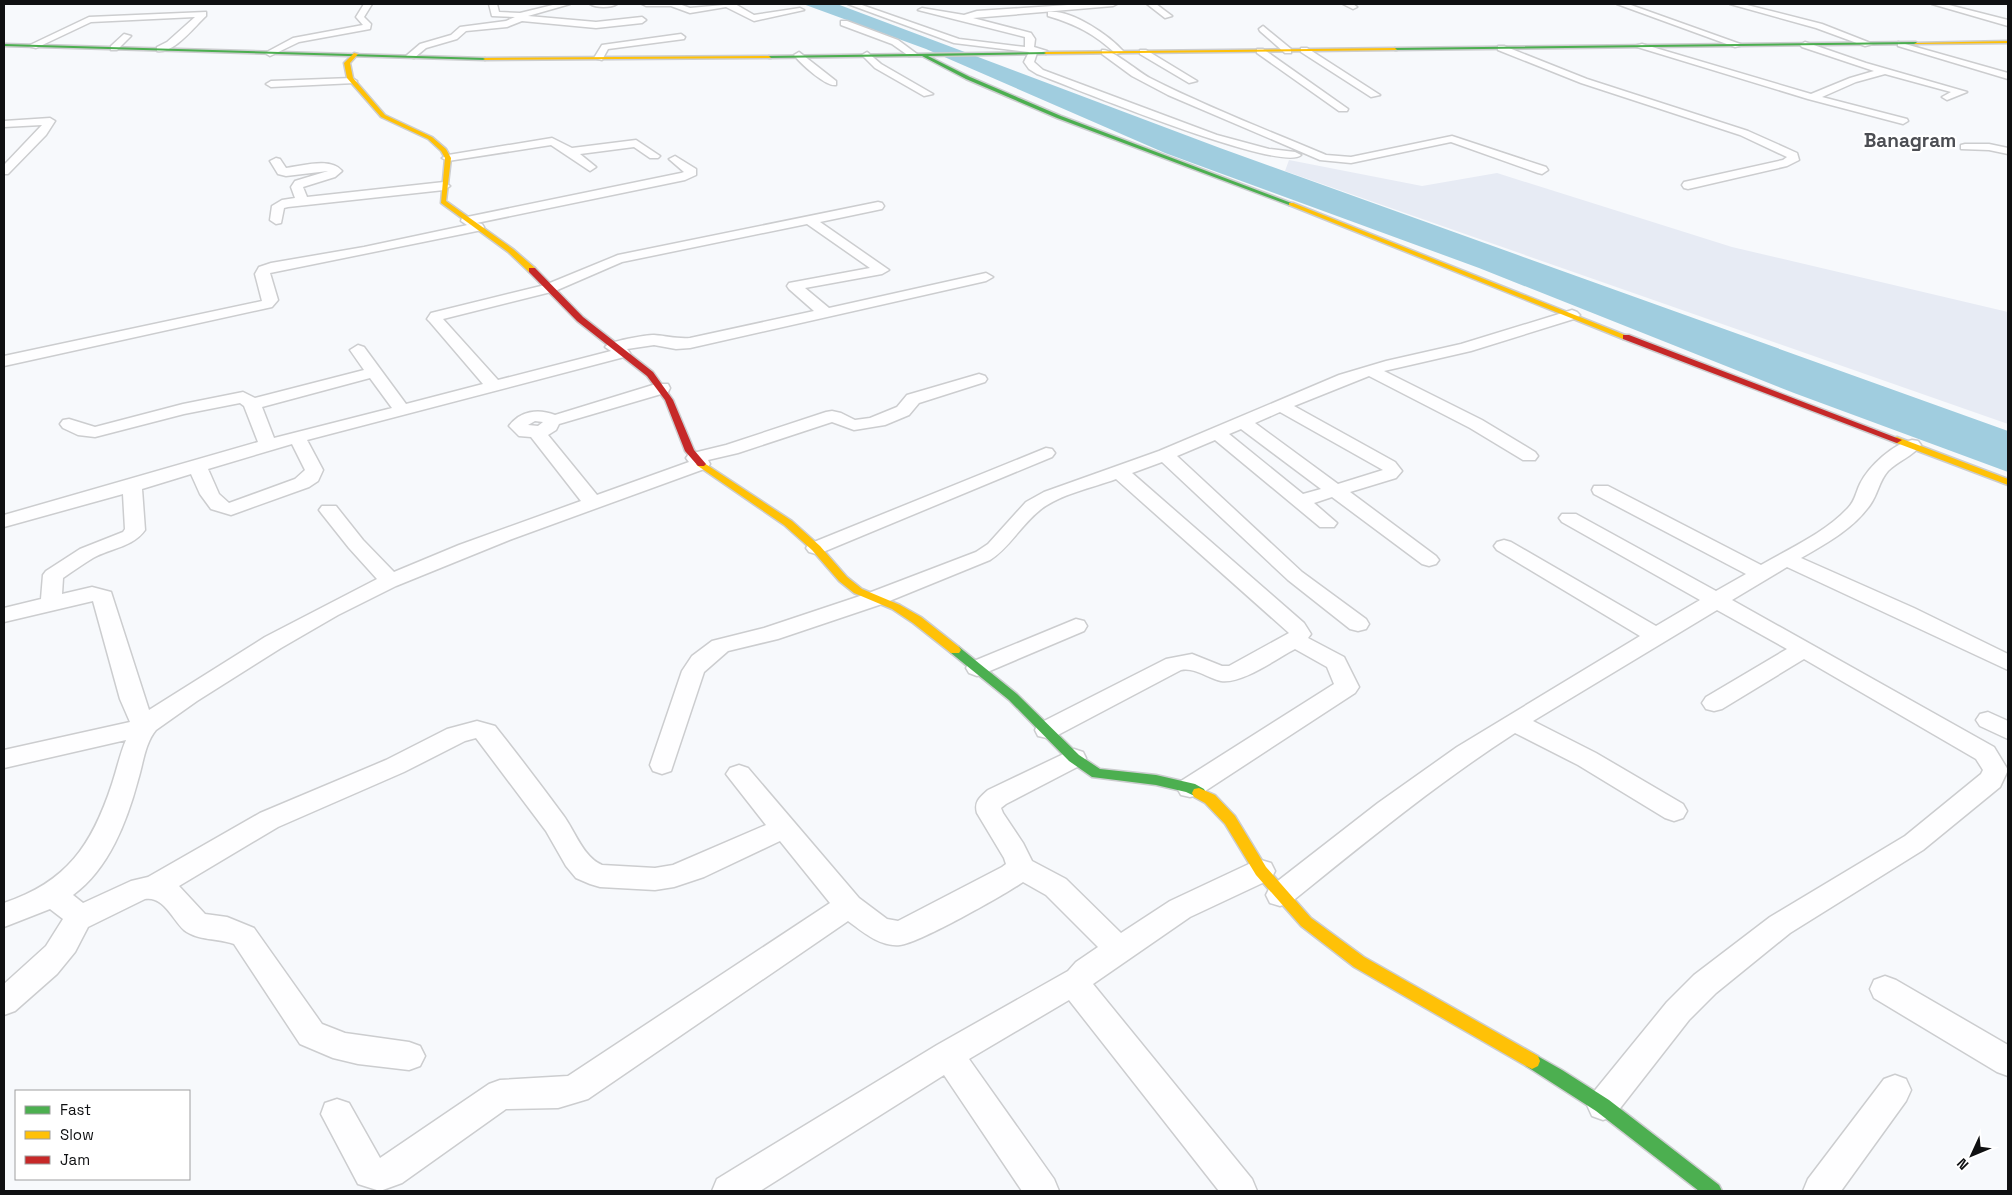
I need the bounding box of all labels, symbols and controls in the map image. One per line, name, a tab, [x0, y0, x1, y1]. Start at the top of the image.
district label: Banagram	[1864, 128, 1956, 153]
legend	[15, 1090, 190, 1180]
text: Fast	[60, 1100, 91, 1119]
text: Slow	[60, 1125, 94, 1144]
north arrow	[1947, 1130, 1997, 1180]
text: Jam	[60, 1150, 90, 1169]
text: N	[1953, 1154, 1972, 1174]

